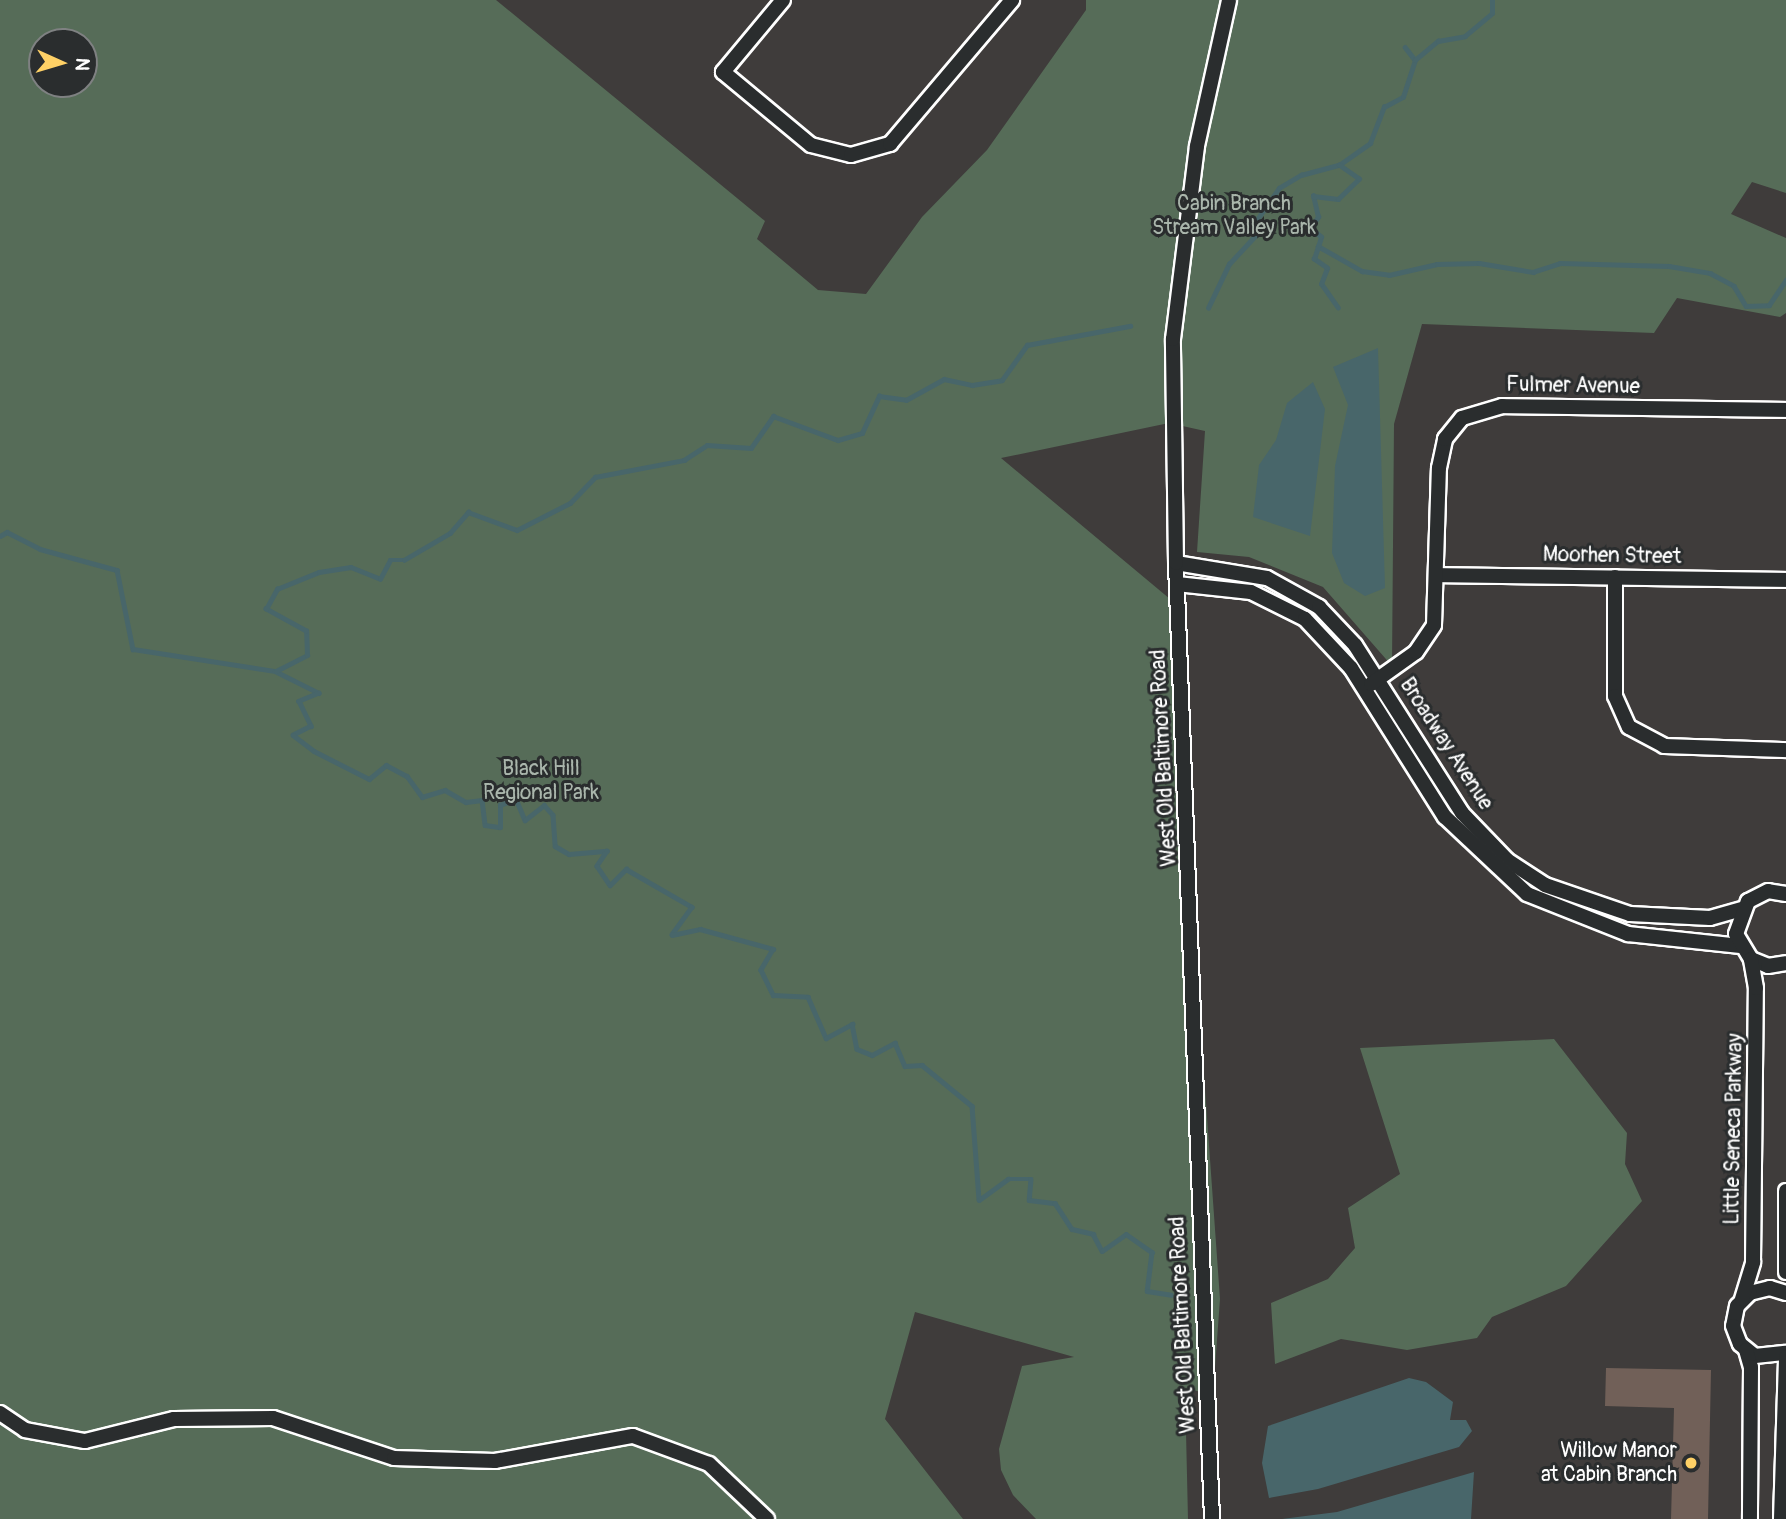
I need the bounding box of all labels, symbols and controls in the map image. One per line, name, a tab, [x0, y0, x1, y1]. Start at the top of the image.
north arrow	[28, 28, 98, 98]
text: N	[70, 57, 94, 72]
park label: Cabin Branch Stream Valley Park	[1152, 191, 1316, 241]
street label: Fulmer Avenue	[1506, 372, 1640, 400]
street label: Moorhen Street	[1543, 542, 1681, 570]
street label: West Old Baltimore Road	[1146, 649, 1182, 867]
street label: Broadway Avenue	[1394, 673, 1498, 815]
park label: Black Hill Regional Park	[483, 756, 599, 806]
street label: Little Seneca Parkway	[1720, 1033, 1748, 1225]
street label: West Old Baltimore Road	[1165, 1216, 1201, 1434]
place label: Willow Manor at Cabin Branch	[1541, 1438, 1677, 1488]
marker: Willow Manor at Cabin Branch	[1683, 1455, 1699, 1471]

